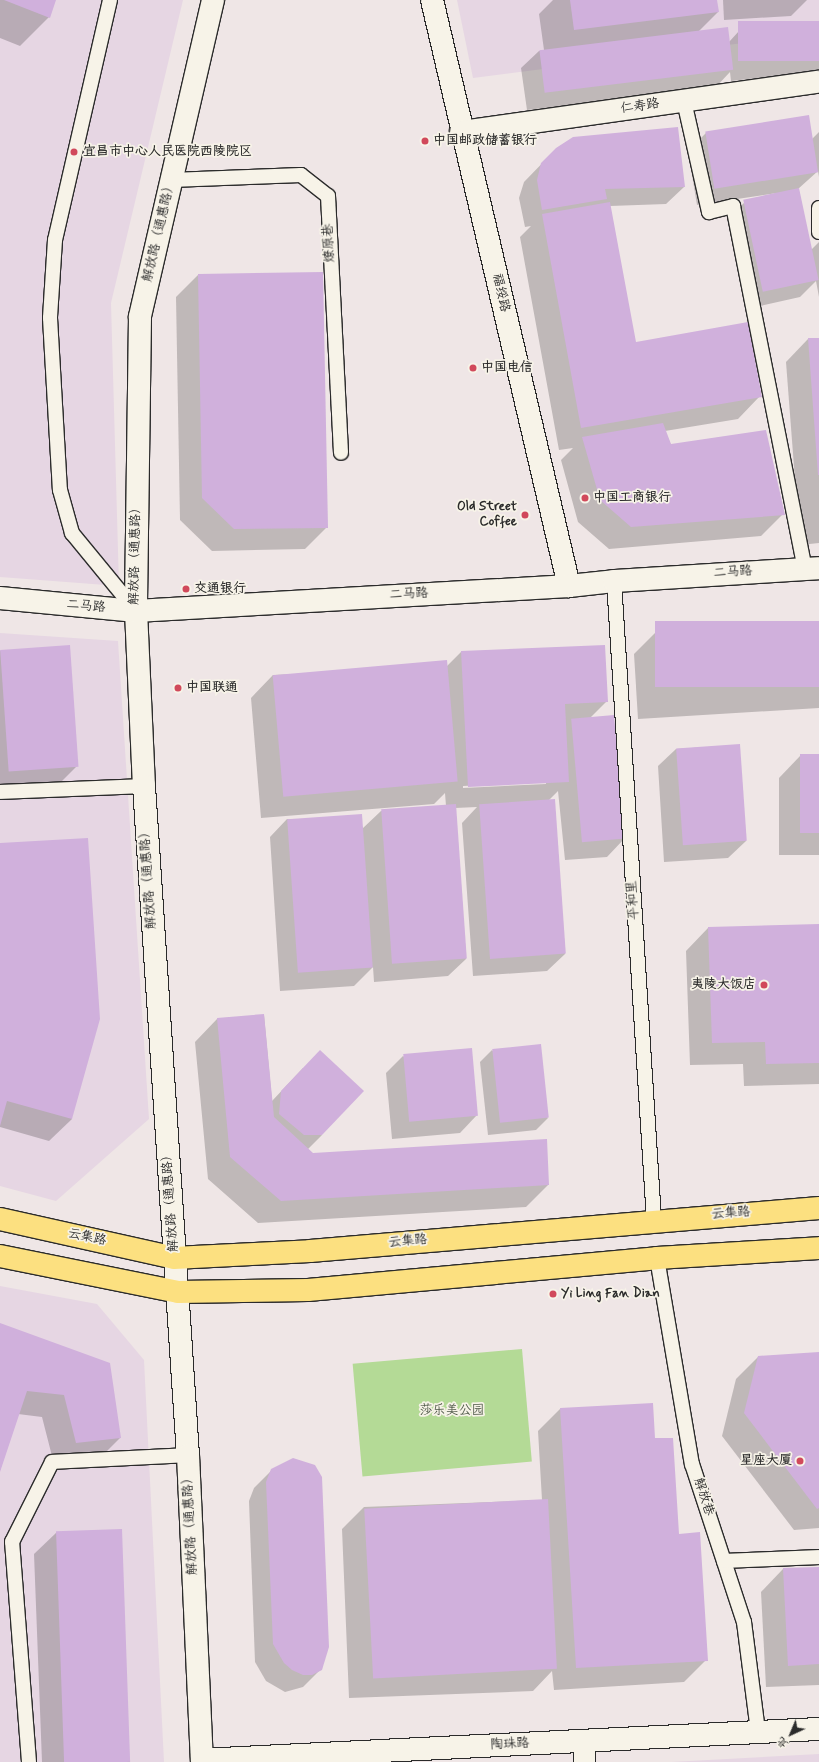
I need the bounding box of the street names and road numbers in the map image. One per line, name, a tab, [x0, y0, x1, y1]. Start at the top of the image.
street label: 仁寿路	[620, 97, 660, 117]
street label: 解放路（通惠路）	[141, 179, 179, 283]
street label: 燎原巷	[321, 223, 339, 263]
street label: 福绥路	[488, 272, 512, 314]
street label: 解放路（通惠路）	[127, 501, 145, 605]
street label: 二马路	[713, 564, 753, 582]
street label: 二马路	[389, 586, 429, 604]
street label: 二马路	[66, 598, 106, 616]
street label: 解放路（通惠路）	[138, 825, 160, 929]
street label: 平和里	[625, 880, 643, 920]
street label: 解放路（通惠路）	[160, 1148, 182, 1252]
street label: 云集路	[711, 1205, 751, 1223]
street label: 云集路	[66, 1226, 108, 1250]
street label: 云集路	[388, 1233, 428, 1251]
street label: 解放路（通惠路）	[180, 1471, 202, 1575]
street label: 解放巷	[690, 1476, 716, 1518]
street label: 陶珠路	[490, 1736, 530, 1754]

